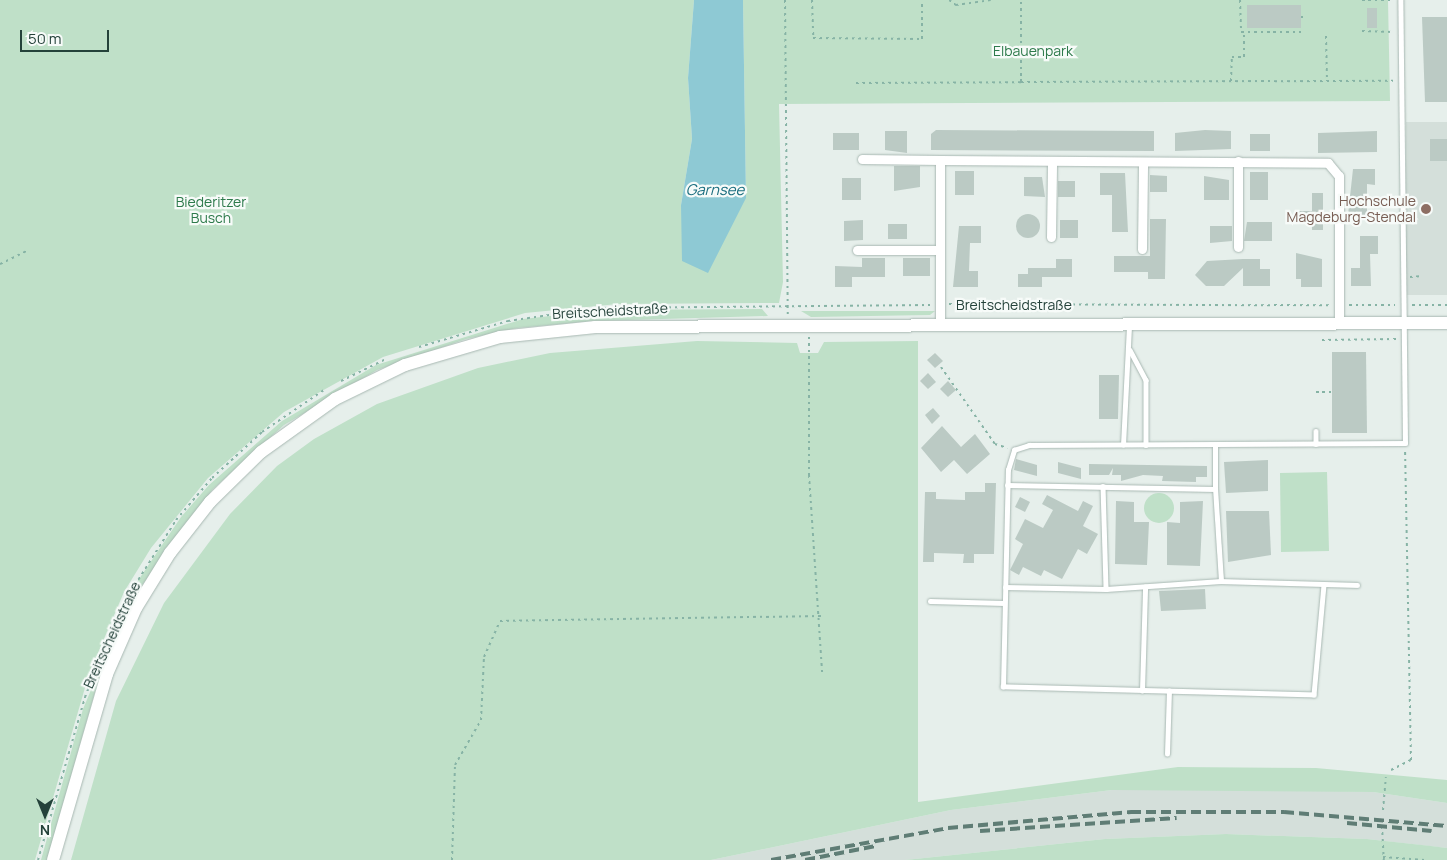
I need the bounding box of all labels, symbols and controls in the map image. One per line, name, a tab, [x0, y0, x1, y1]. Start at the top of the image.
scale bar	[22, 20, 111, 52]
text: 50 m	[28, 28, 62, 49]
park label: Elbauenpark	[993, 43, 1073, 59]
water label: Garnsee	[686, 181, 744, 199]
place label: Hochschule Magdeburg-Stendal	[1287, 193, 1416, 226]
park label: Biederitzer Busch	[176, 194, 246, 226]
marker: Hochschule Magdeburg-Stendal	[1420, 203, 1432, 215]
street label: Breitscheidstraße	[956, 297, 1072, 313]
street label: Breitscheidstraße	[552, 300, 668, 322]
street label: Breitscheidstraße	[80, 579, 144, 691]
north arrow	[20, 790, 70, 840]
text: N	[40, 821, 50, 840]

